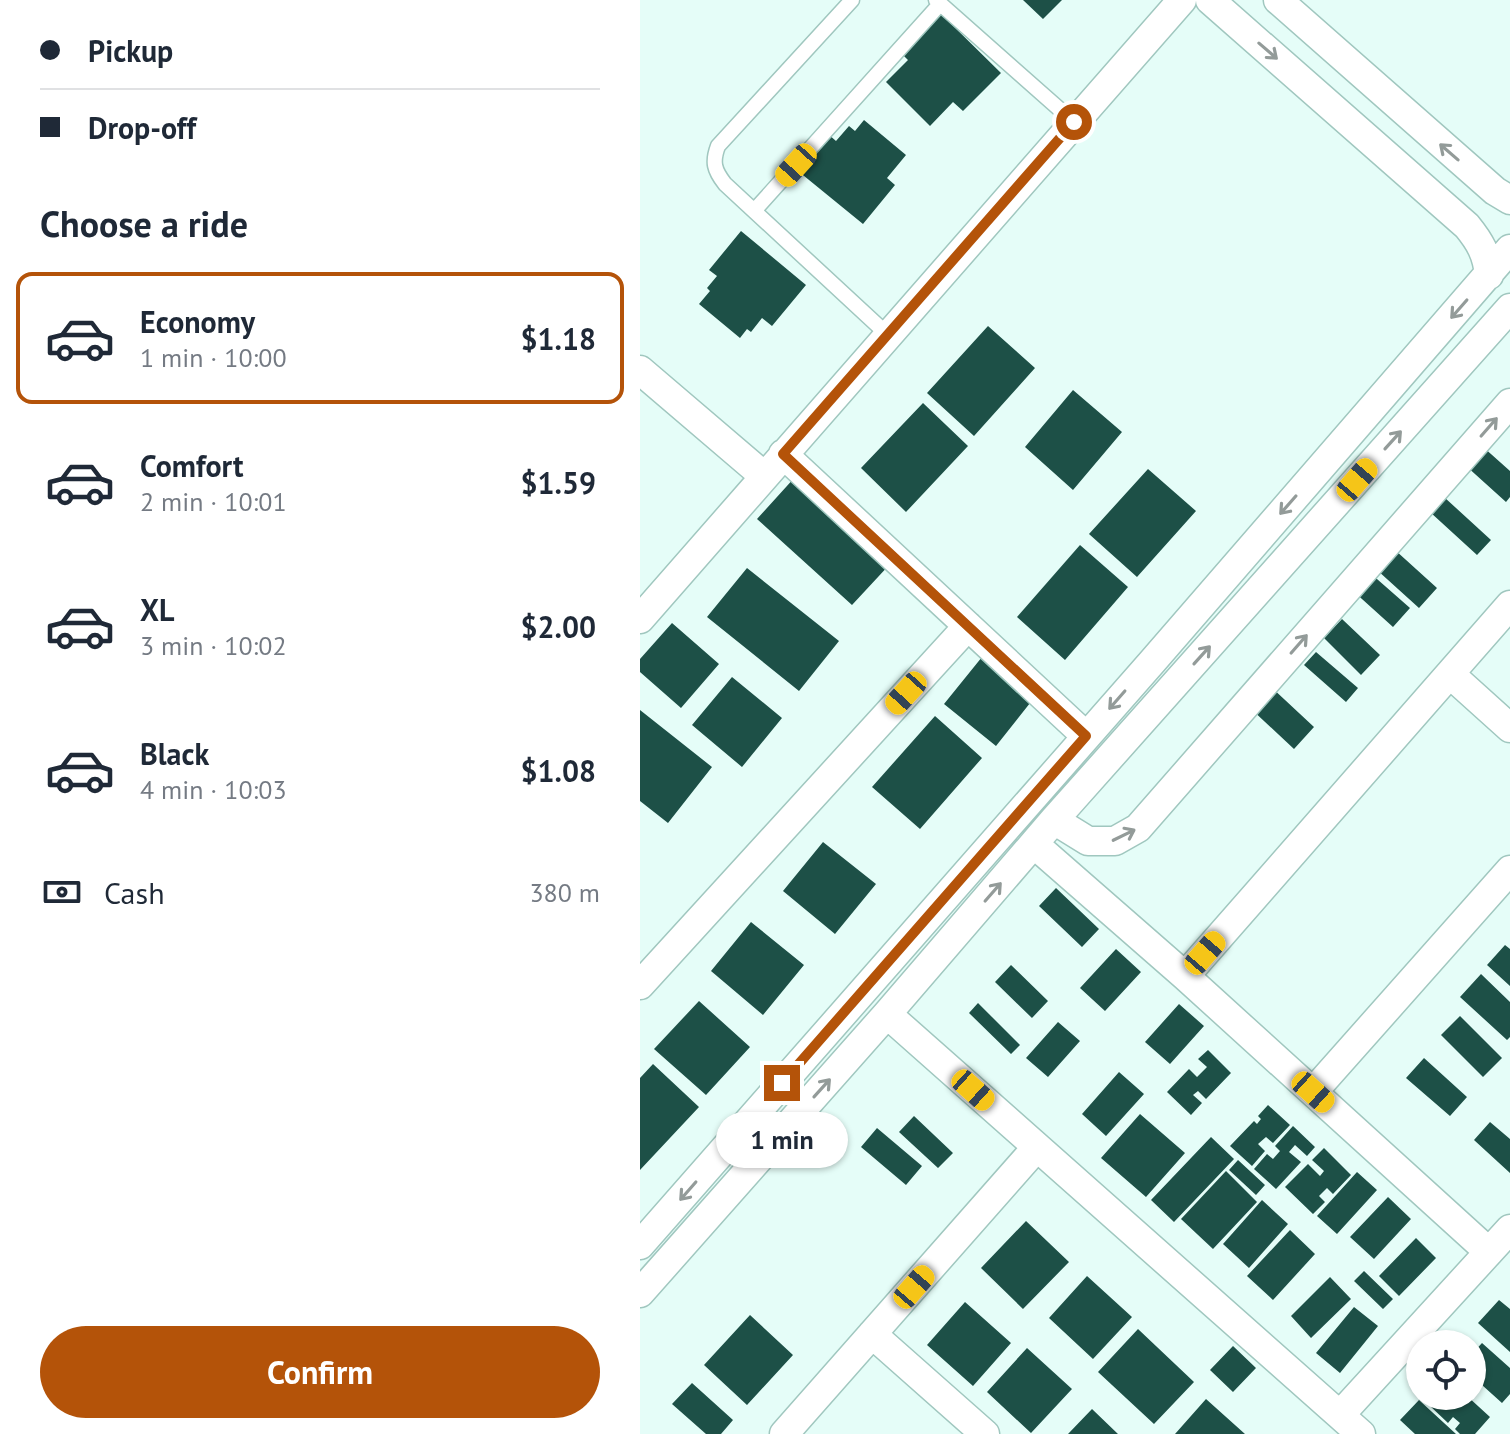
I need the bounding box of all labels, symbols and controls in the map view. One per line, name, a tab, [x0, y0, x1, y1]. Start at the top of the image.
text: Pickup	[88, 31, 173, 70]
one-way arrow	[1258, 42, 1278, 60]
route start	[1056, 104, 1092, 140]
text: Drop-off	[88, 108, 196, 147]
car	[771, 139, 821, 191]
one-way arrow	[1440, 143, 1460, 161]
text: Choose a ride	[40, 200, 248, 247]
one-way arrow	[1450, 298, 1468, 318]
icon: car	[44, 302, 116, 374]
text: Economy	[140, 302, 255, 341]
text: $1.18	[521, 319, 596, 358]
text: 1 min · 10:00	[140, 341, 287, 374]
one-way arrow	[1479, 418, 1497, 438]
one-way arrow	[1384, 430, 1402, 450]
icon: car	[44, 446, 116, 518]
text: Comfort	[140, 446, 243, 485]
car	[1332, 454, 1382, 506]
text: $1.59	[521, 463, 596, 502]
text: 2 min · 10:01	[140, 485, 287, 518]
one-way arrow	[1280, 494, 1298, 514]
icon: car	[44, 590, 116, 662]
text: XL	[140, 590, 174, 629]
text: $2.00	[521, 607, 596, 646]
text: 3 min · 10:02	[140, 629, 287, 662]
one-way arrow	[1290, 635, 1308, 655]
one-way arrow	[1192, 645, 1210, 665]
car	[881, 667, 931, 719]
one-way arrow	[1109, 690, 1127, 710]
icon: car	[44, 734, 116, 806]
text: Black	[140, 734, 209, 773]
text: $1.08	[521, 751, 596, 790]
text: 4 min · 10:03	[140, 773, 287, 806]
one-way arrow	[1112, 827, 1136, 842]
icon: cash	[40, 870, 84, 914]
text: Cash	[104, 873, 165, 912]
text: 380 m	[529, 876, 600, 909]
one-way arrow	[983, 882, 1001, 902]
car	[1180, 927, 1230, 979]
route end	[764, 1065, 800, 1101]
car	[947, 1065, 999, 1115]
car	[1287, 1067, 1339, 1117]
one-way arrow	[813, 1078, 831, 1098]
callout: 1 min	[716, 1111, 848, 1167]
text: 1 min	[750, 1123, 814, 1156]
one-way arrow	[679, 1180, 697, 1200]
car	[889, 1261, 939, 1313]
button: Confirm	[40, 1326, 600, 1418]
map controls	[1406, 1330, 1486, 1410]
button: locate	[1406, 1330, 1486, 1410]

